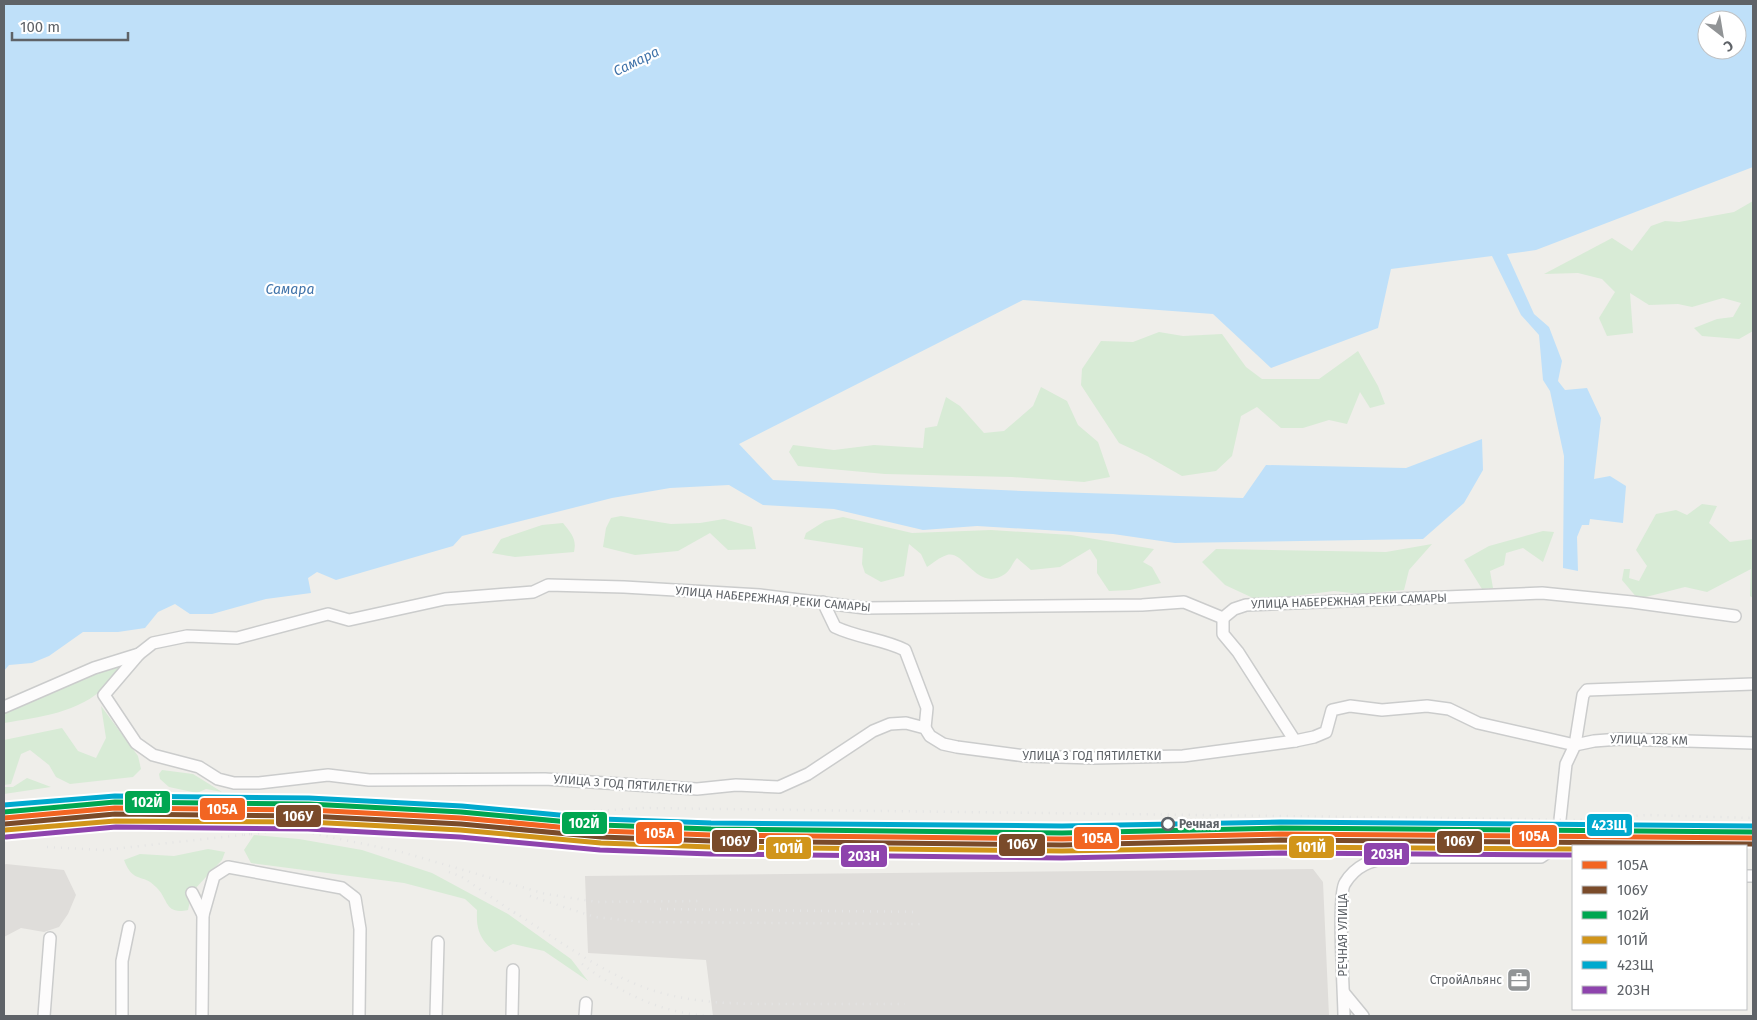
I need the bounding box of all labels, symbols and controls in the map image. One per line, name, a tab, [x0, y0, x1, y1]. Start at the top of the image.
scale bar	[12, 10, 129, 42]
north arrow	[1697, 10, 1747, 60]
text: 100 m	[20, 18, 60, 36]
text: С	[1721, 36, 1736, 55]
water label: Самара	[611, 43, 662, 80]
water label: Самара	[266, 281, 314, 298]
street label: УЛИЦА НАБЕРЕЖНАЯ РЕКИ САМАРЫ	[675, 583, 871, 615]
street label: УЛИЦА НАБЕРЕЖНАЯ РЕКИ САМАРЫ	[1251, 591, 1447, 611]
street label: УЛИЦА 128 КМ	[1610, 732, 1688, 748]
street label: УЛИЦА 3 ГОД ПЯТИЛЕТКИ	[1022, 749, 1162, 763]
street label: УЛИЦА 3 ГОД ПЯТИЛЕТКИ	[553, 772, 693, 796]
line badge: 102Й	[124, 790, 171, 814]
text: 102Й	[131, 793, 163, 811]
line badge: 105А	[199, 797, 246, 821]
text: 105А	[207, 801, 238, 818]
line badge: 106У	[275, 804, 322, 828]
text: 106У	[283, 808, 314, 825]
line badge: 102Й	[561, 811, 608, 835]
line badge: 423Щ	[1586, 813, 1633, 837]
text: 102Й	[568, 814, 600, 832]
marker: Речная	[1161, 817, 1175, 831]
place label: Речная	[1179, 817, 1219, 831]
text: 423Щ	[1591, 817, 1627, 834]
line badge: 105А	[635, 821, 683, 845]
line badge: 105А	[1511, 824, 1558, 848]
text: 105А	[644, 825, 675, 842]
line badge: 105А	[1073, 826, 1120, 850]
text: 105А	[1519, 828, 1550, 845]
line badge: 106У	[711, 829, 758, 853]
text: 105А	[1082, 830, 1113, 847]
line badge: 106У	[1436, 830, 1483, 854]
text: 106У	[720, 833, 751, 850]
line badge: 106У	[998, 833, 1046, 857]
text: 106У	[1444, 833, 1475, 850]
line badge: 101Й	[1288, 835, 1335, 859]
line badge: 101Й	[765, 836, 812, 860]
text: 106У	[1007, 836, 1038, 853]
text: 101Й	[1296, 838, 1326, 856]
text: 101Й	[773, 839, 803, 857]
line badge: 203Н	[1363, 842, 1410, 866]
line badge: 203Н	[840, 844, 888, 868]
legend	[1572, 845, 1747, 1010]
text: 203Н	[1371, 846, 1403, 863]
text: 203Н	[848, 848, 880, 865]
text: 105А	[1617, 856, 1648, 874]
text: 106У	[1617, 881, 1649, 899]
street label: РЕЧНАЯ УЛИЦА	[1336, 893, 1350, 977]
text: 102Й	[1617, 906, 1649, 924]
text: 101Й	[1617, 931, 1648, 949]
text: 423Щ	[1617, 956, 1654, 974]
office icon: СтройАльянс	[1506, 967, 1532, 993]
place label: СтройАльянс	[1430, 973, 1502, 987]
text: 203Н	[1617, 981, 1650, 999]

